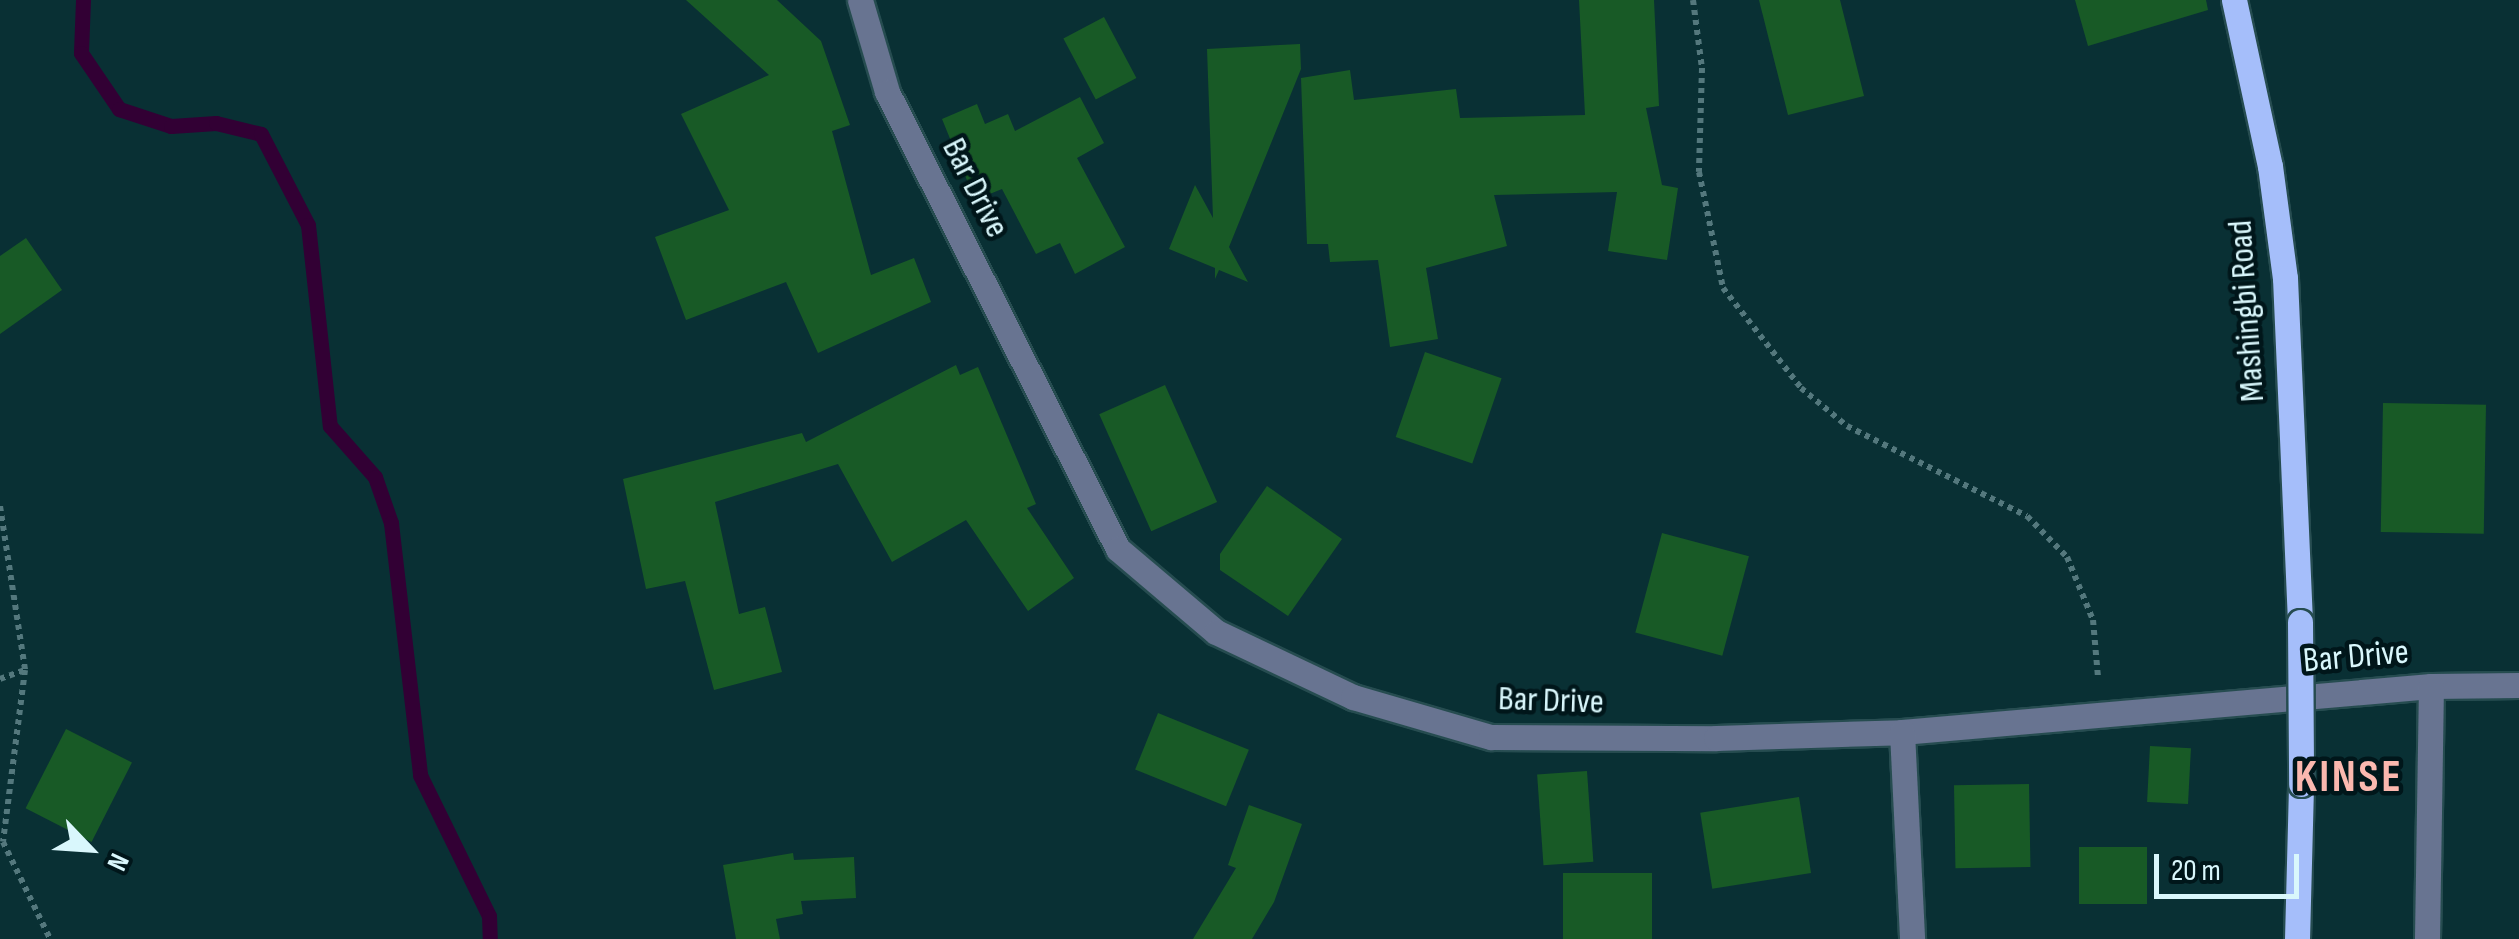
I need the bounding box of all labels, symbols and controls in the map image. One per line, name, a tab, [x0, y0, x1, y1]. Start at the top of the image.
street label: Bar Drive	[932, 131, 1018, 245]
street label: Mashingbi Road	[2220, 219, 2274, 403]
street label: Bar Drive	[2301, 631, 2411, 683]
street label: Bar Drive	[1497, 678, 1605, 724]
district label: KINSE	[2295, 751, 2403, 805]
north arrow	[40, 799, 140, 899]
scale bar	[2159, 834, 2304, 896]
text: N	[100, 848, 136, 876]
text: 20 m	[2171, 853, 2221, 889]

